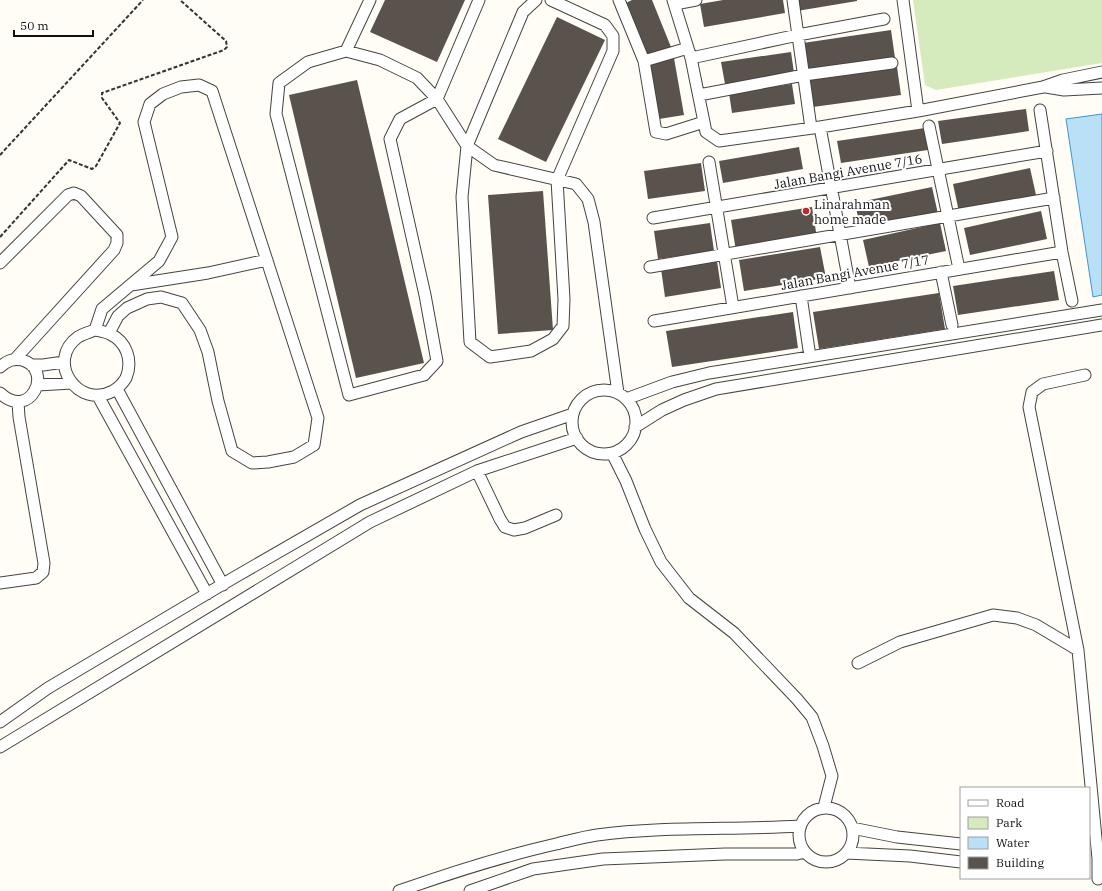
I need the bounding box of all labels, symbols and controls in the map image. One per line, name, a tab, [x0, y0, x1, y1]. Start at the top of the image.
scale bar	[14, 12, 93, 38]
text: 50 m	[20, 18, 49, 33]
street label: Jalan Bangi Avenue 7/16	[773, 150, 924, 193]
place label: Linarahman home made	[814, 196, 890, 228]
marker: Linarahman home made	[801, 206, 811, 216]
street label: Jalan Bangi Avenue 7/17	[780, 251, 931, 294]
legend	[960, 787, 1090, 879]
text: Road	[996, 795, 1025, 810]
text: Park	[996, 815, 1022, 830]
text: Water	[996, 835, 1030, 850]
text: Building	[996, 855, 1044, 870]

